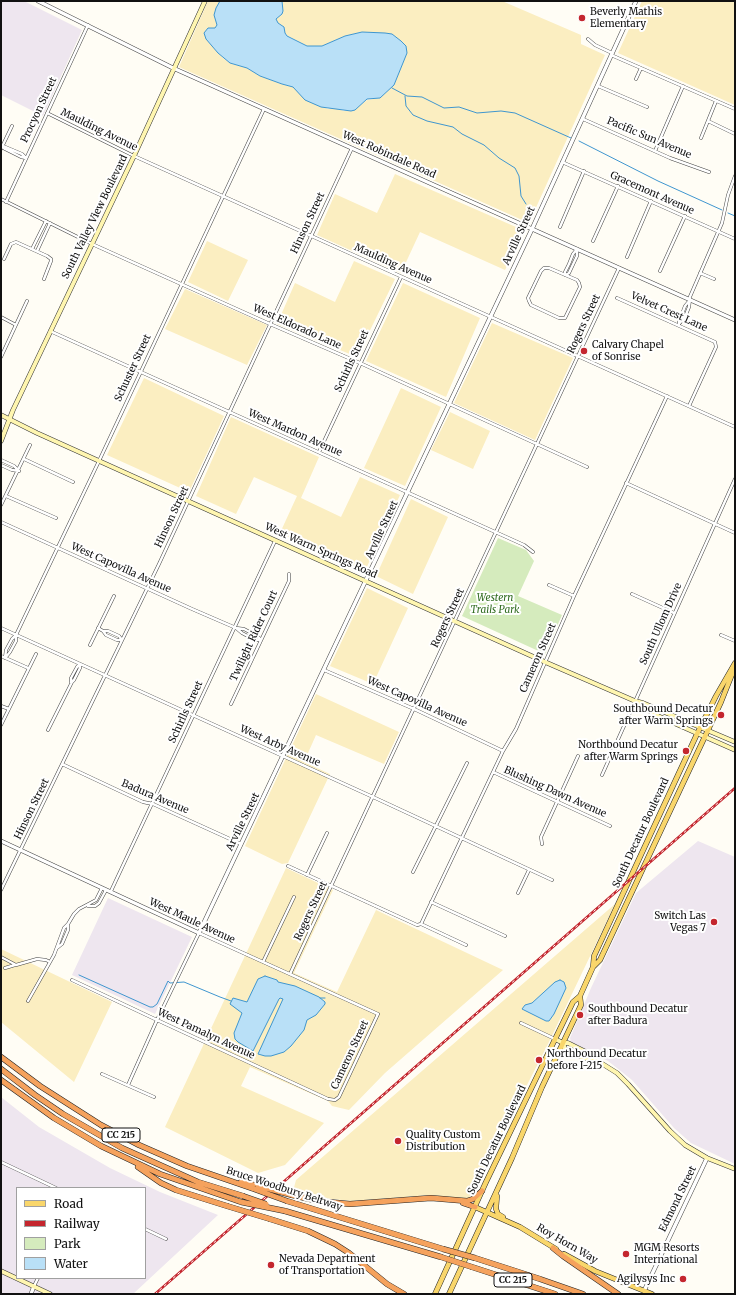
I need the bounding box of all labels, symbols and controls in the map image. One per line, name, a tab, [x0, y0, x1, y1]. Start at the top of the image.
place label: Beverly Mathis Elementary	[590, 6, 662, 30]
marker: Beverly Mathis Elementary	[577, 13, 587, 23]
street label: Procyon Street	[19, 75, 59, 145]
street label: Maulding Avenue	[59, 106, 139, 154]
street label: Pacific Sun Avenue	[605, 115, 693, 161]
street label: West Robindale Road	[340, 129, 438, 181]
street label: South Valley View Boulevard	[60, 153, 130, 281]
street label: Gracemont Avenue	[608, 169, 696, 217]
street label: Hinson Street	[289, 190, 327, 256]
street label: Arville Street	[500, 205, 538, 267]
street label: Maulding Avenue	[352, 241, 434, 287]
street label: Velvet Crest Lane	[629, 290, 709, 334]
street label: Rogers Street	[565, 292, 603, 356]
street label: West Eldorado Lane	[251, 302, 343, 352]
street label: Schirlls Street	[332, 328, 372, 394]
street label: Schuster Street	[112, 332, 154, 404]
place label: Calvary Chapel of Sonrise	[592, 339, 664, 362]
marker: Calvary Chapel of Sonrise	[579, 346, 589, 356]
street label: West Mardon Avenue	[246, 407, 344, 459]
street label: Hinson Street	[153, 484, 191, 550]
street label: Arville Street	[363, 499, 401, 561]
street label: West Warm Springs Road	[263, 521, 379, 581]
street label: West Capovilla Avenue	[69, 541, 173, 595]
street label: South Ullom Drive	[638, 581, 684, 667]
street label: Rogers Street	[429, 586, 467, 650]
street label: Twilight Rider Court	[228, 589, 280, 683]
park label: Western Trails Park	[471, 592, 519, 616]
street label: Cameron Street	[517, 621, 559, 695]
street label: West Capovilla Avenue	[365, 675, 469, 729]
street label: Schirlls Street	[166, 679, 206, 745]
place label: Southbound Decatur after Warm Springs	[613, 703, 713, 726]
marker: Southbound Decatur after Warm Springs	[716, 710, 726, 720]
street label: West Arby Avenue	[238, 723, 322, 769]
place label: Northbound Decatur after Warm Springs	[578, 739, 678, 762]
marker: Northbound Decatur after Warm Springs	[681, 746, 691, 756]
street label: Blushing Dawn Avenue	[502, 764, 608, 820]
street label: South Decatur Boulevard	[610, 776, 672, 890]
street label: Hinson Street	[12, 777, 52, 841]
street label: Badura Avenue	[120, 777, 190, 817]
street label: Arville Street	[224, 791, 262, 853]
street label: Rogers Street	[292, 879, 330, 943]
street label: West Maule Avenue	[147, 896, 237, 946]
place label: Switch Las Vegas 7	[654, 910, 706, 934]
marker: Switch Las Vegas 7	[709, 917, 719, 927]
place label: Southbound Decatur after Badura	[588, 1003, 688, 1026]
street label: West Pamalyn Avenue	[156, 1006, 256, 1062]
marker: Southbound Decatur after Badura	[575, 1010, 585, 1020]
street label: Cameron Street	[329, 1019, 371, 1091]
place label: Northbound Decatur before I-215	[547, 1048, 647, 1072]
marker: Northbound Decatur before I-215	[534, 1055, 544, 1065]
street label: South Decatur Boulevard	[465, 1083, 529, 1197]
road number: CC 215	[102, 1128, 140, 1142]
place label: Quality Custom Distribution	[406, 1129, 480, 1152]
marker: Quality Custom Distribution	[393, 1136, 403, 1146]
street label: Edmond Street	[657, 1164, 699, 1234]
street label: Bruce Woodbury Beltway	[224, 1165, 344, 1213]
legend	[16, 1187, 146, 1279]
text: Road	[54, 1196, 83, 1211]
text: Railway	[54, 1216, 100, 1231]
street label: Roy Horn Way	[534, 1222, 600, 1266]
text: Park	[54, 1236, 81, 1251]
place label: MGM Resorts International	[634, 1242, 700, 1266]
marker: MGM Resorts International	[621, 1249, 631, 1259]
place label: Nevada Department of Transportation	[279, 1253, 375, 1276]
text: Water	[54, 1256, 88, 1271]
marker: Nevada Department of Transportation	[266, 1260, 276, 1270]
road number: CC 215	[494, 1273, 532, 1287]
place label: Agilysys Inc	[617, 1273, 675, 1285]
marker: Agilysys Inc	[678, 1274, 688, 1284]

